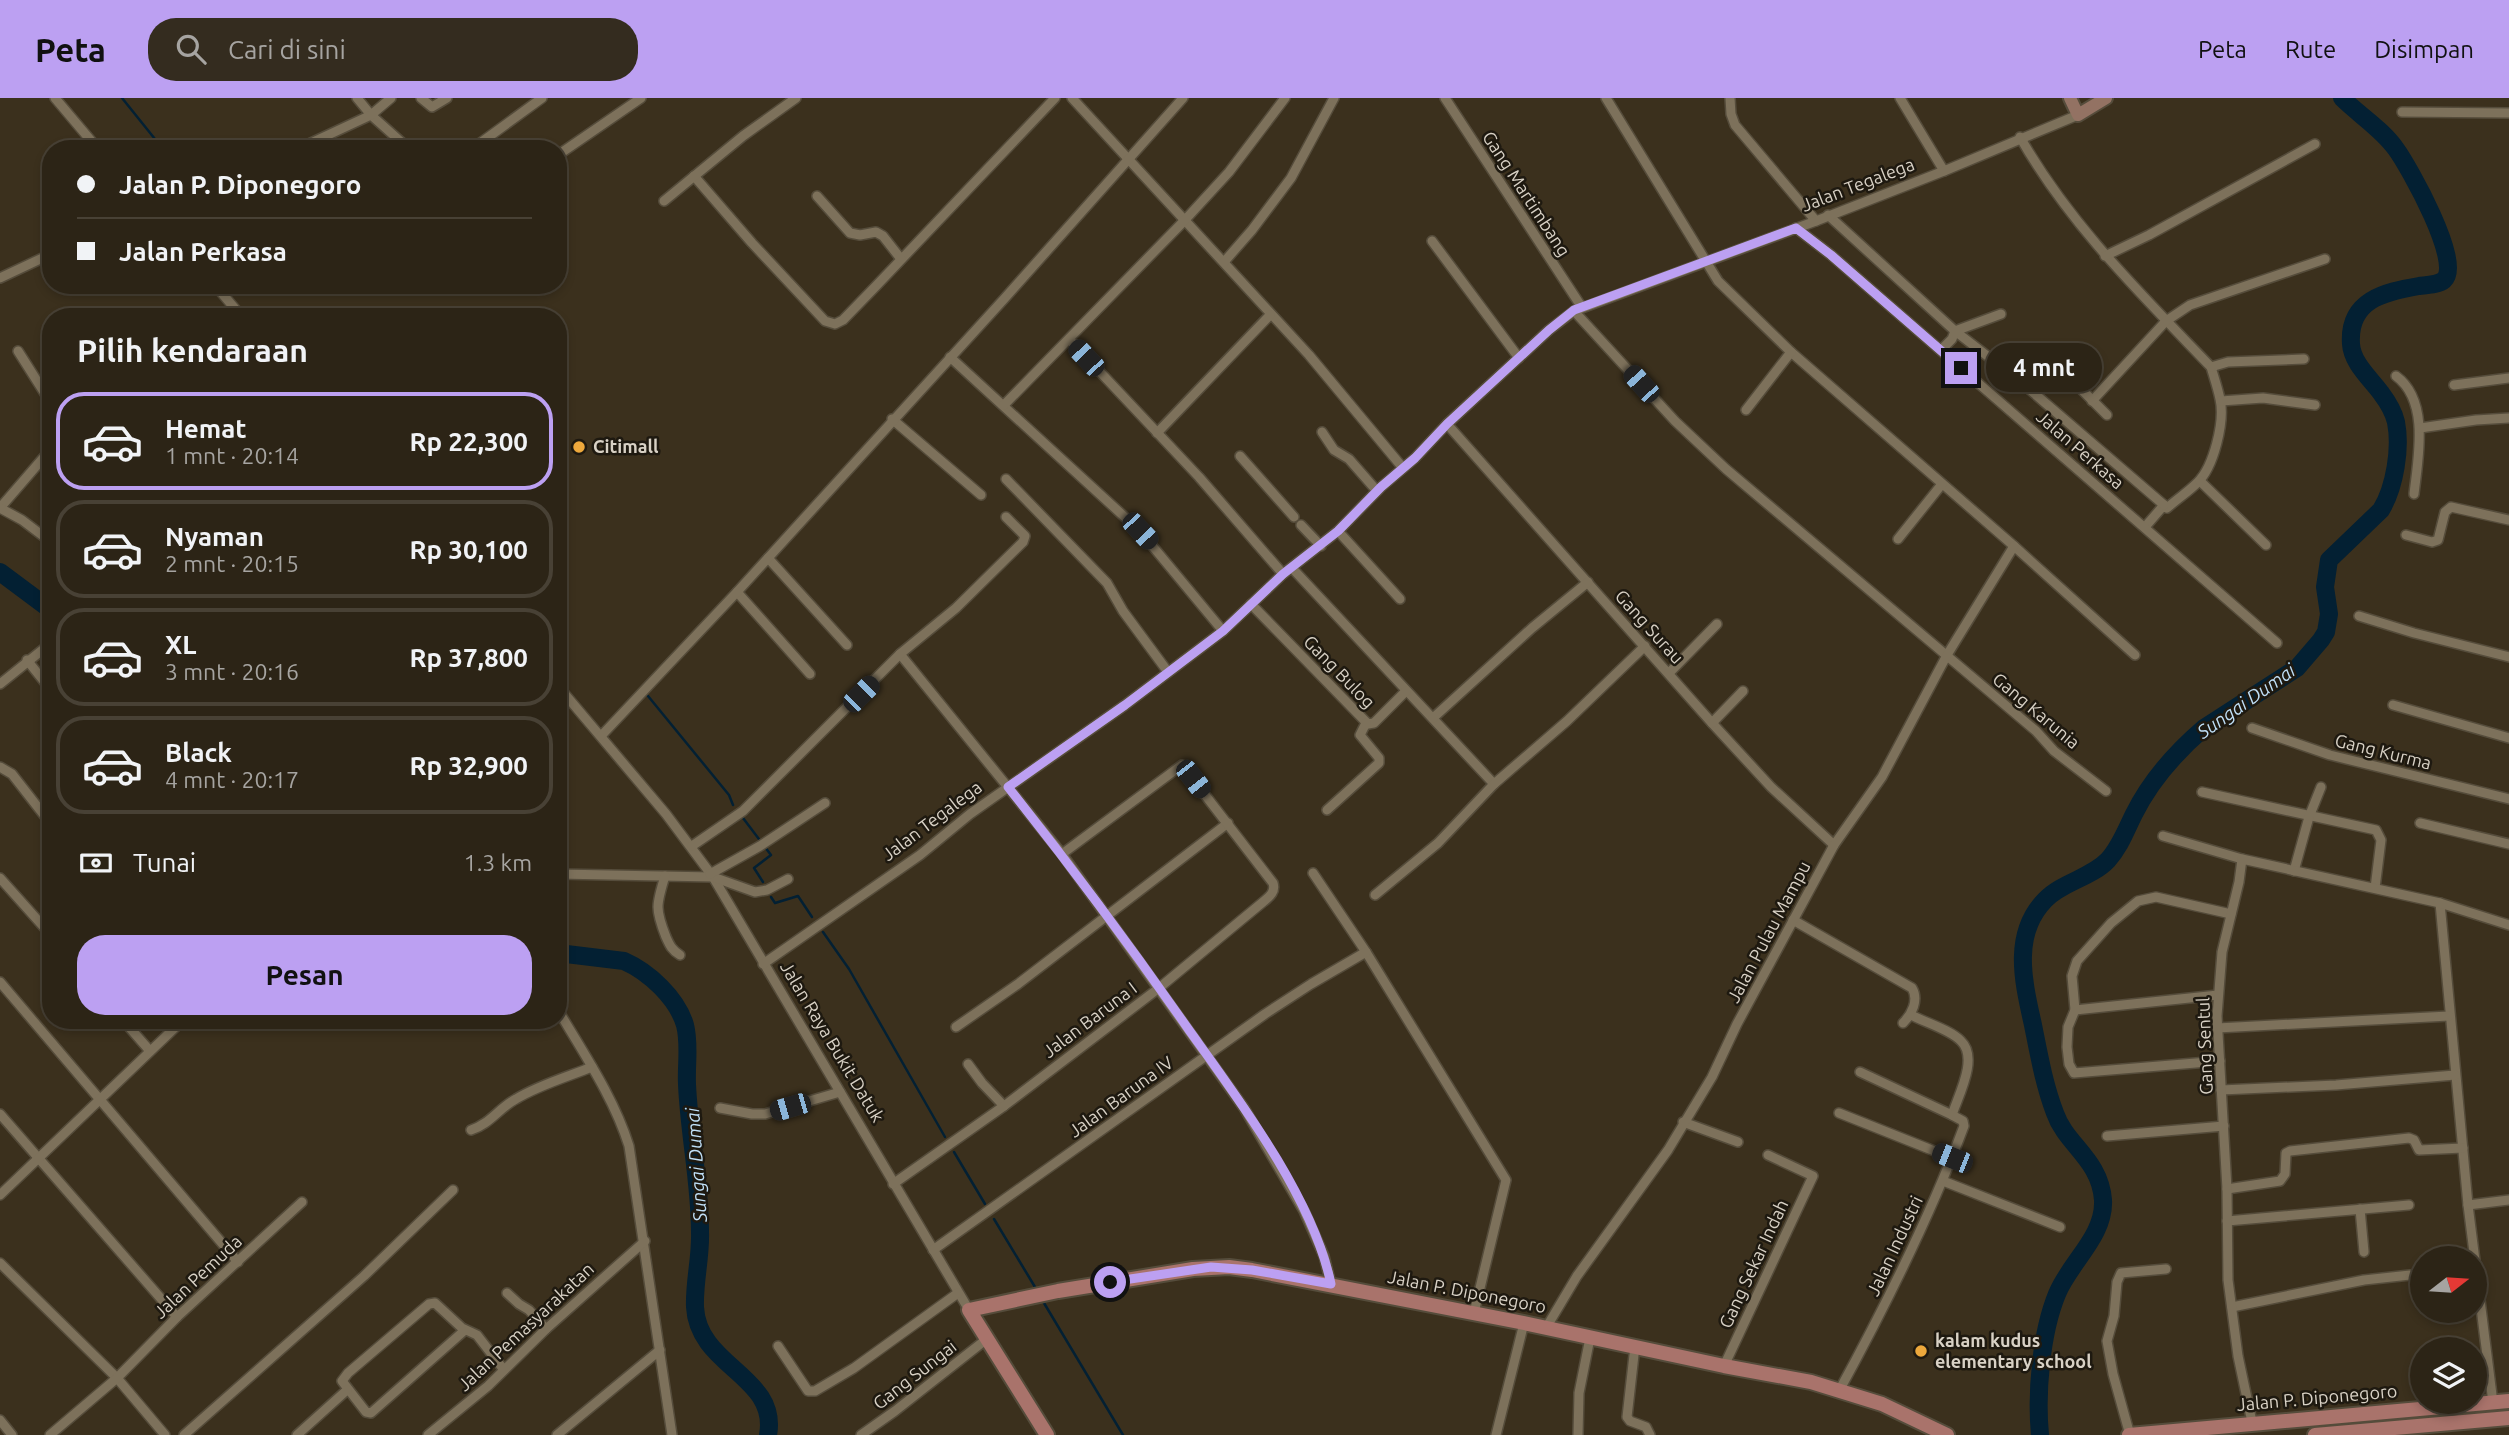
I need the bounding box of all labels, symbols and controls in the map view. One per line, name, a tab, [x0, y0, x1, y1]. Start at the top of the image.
search box	[148, 18, 638, 81]
icon: search	[172, 30, 210, 68]
text: Peta	[35, 31, 106, 68]
text: Cari di sini	[228, 35, 346, 64]
text: Peta	[2198, 36, 2247, 63]
text: Rute	[2285, 36, 2336, 63]
text: Disimpan	[2374, 36, 2474, 63]
street label: Gang Martimbang	[1479, 127, 1575, 260]
street label: Jalan Tegalega	[1798, 153, 1917, 215]
text: Jalan P. Diponegoro	[119, 170, 361, 199]
text: Jalan Perkasa	[119, 237, 287, 266]
text: Pilih kendaraan	[77, 332, 308, 368]
car	[1064, 335, 1109, 381]
callout: 4 mnt	[1986, 344, 2101, 392]
route end	[1945, 352, 1977, 384]
text: 4 mnt	[2013, 355, 2075, 380]
car	[1620, 361, 1663, 407]
street label: Jalan Perkasa	[2033, 406, 2128, 493]
icon: car	[81, 410, 144, 473]
text: Hemat	[165, 414, 247, 443]
text: Rp 22,300	[409, 427, 528, 456]
place label: Citimall	[593, 436, 659, 456]
marker: Citimall	[571, 439, 587, 455]
text: 1 mnt · 20:14	[165, 443, 299, 468]
car	[1118, 508, 1163, 554]
icon: car	[81, 518, 144, 581]
text: Nyaman	[165, 522, 264, 551]
text: Rp 30,100	[409, 535, 528, 564]
text: 2 mnt · 20:15	[165, 551, 299, 576]
street label: Gang Surau	[1612, 585, 1688, 667]
icon: car	[81, 626, 144, 689]
text: XL	[165, 630, 196, 659]
street label: Gang Bulog	[1300, 631, 1379, 712]
text: Rp 37,800	[409, 643, 528, 672]
water label: Sungai Dumai	[2192, 658, 2300, 743]
text: 3 mnt · 20:16	[165, 659, 299, 684]
street label: Gang Karunia	[1989, 668, 2084, 752]
car	[839, 672, 884, 716]
street label: Gang Kurma	[2333, 729, 2434, 773]
icon: car	[81, 734, 144, 797]
text: Black	[165, 738, 232, 767]
text: Rp 32,900	[409, 751, 528, 780]
car	[1172, 756, 1215, 802]
text: 4 mnt · 20:17	[165, 767, 299, 792]
street label: Jalan Tegalega	[878, 776, 985, 864]
icon: cash	[77, 844, 115, 882]
text: Tunai	[133, 848, 196, 877]
text: 1.3 km	[464, 850, 532, 875]
street label: Jalan Pulau Mampu	[1722, 857, 1814, 1006]
button: Pesan	[77, 935, 532, 1015]
street label: Jalan Raya Bukit Datuk	[777, 958, 889, 1125]
street label: Jalan Baruna I	[1038, 977, 1140, 1061]
street label: Gang Sentul	[2192, 997, 2216, 1095]
street label: Jalan Baruna IV	[1064, 1051, 1177, 1141]
car	[767, 1091, 814, 1123]
water label: Sungai Dumai	[681, 1106, 711, 1224]
car	[1929, 1140, 1976, 1176]
street label: Jalan Industri	[1862, 1192, 1926, 1299]
street label: Gang Sekar Indah	[1715, 1196, 1792, 1331]
street label: Jalan Pemuda	[149, 1231, 245, 1322]
north arrow	[2410, 1246, 2487, 1323]
map controls	[2410, 1246, 2487, 1414]
street label: Jalan Pemasyarakatan	[453, 1258, 597, 1394]
route start	[1094, 1266, 1126, 1298]
street label: Jalan P. Diponegoro	[1386, 1266, 1548, 1316]
place label: kalam kudus elementary school	[1935, 1330, 2092, 1371]
street label: Gang Sungai	[869, 1336, 960, 1413]
button: layers	[2410, 1337, 2487, 1414]
marker: kalam kudus elementary school	[1913, 1343, 1929, 1359]
street label: Jalan P. Diponegoro	[2236, 1380, 2398, 1414]

